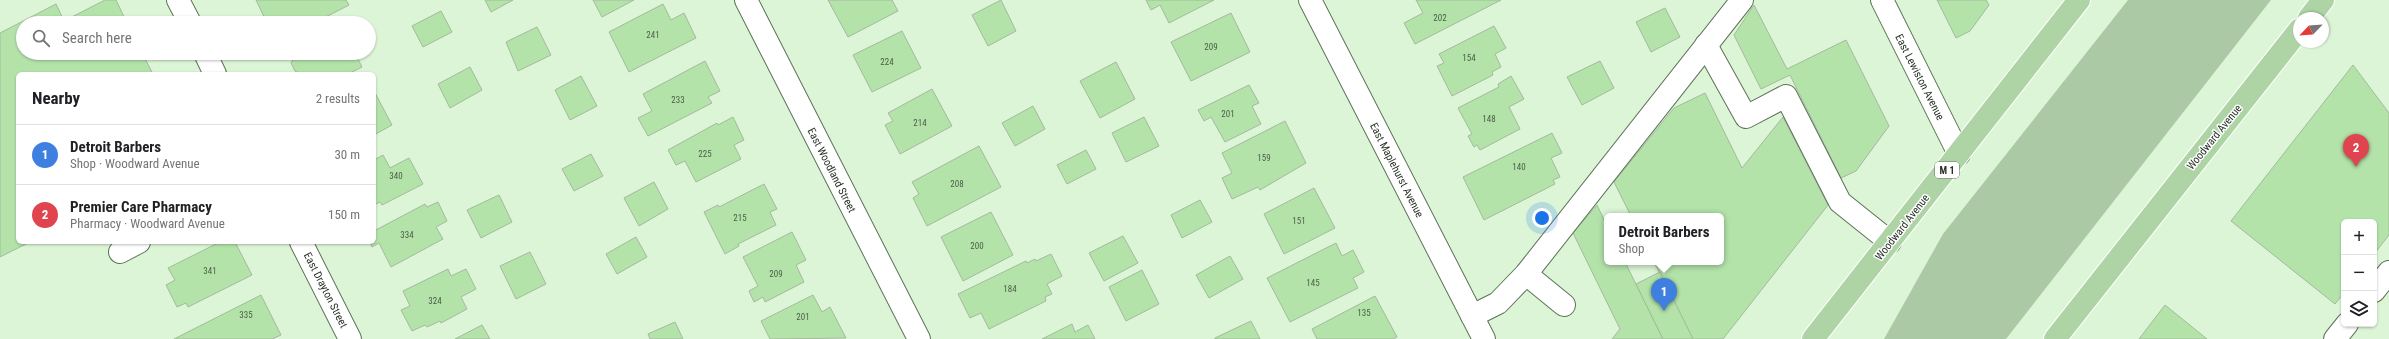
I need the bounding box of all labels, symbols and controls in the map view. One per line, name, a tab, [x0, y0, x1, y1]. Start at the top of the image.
north arrow	[2293, 12, 2329, 48]
house number: 202	[1433, 13, 1447, 23]
search box	[16, 16, 376, 60]
icon: search	[30, 27, 52, 49]
text: Search here	[62, 29, 132, 47]
house number: 241	[646, 30, 660, 40]
street label: East Lewiston Avenue	[1892, 32, 1947, 122]
house number: 209	[1204, 42, 1218, 52]
house number: 154	[1462, 53, 1476, 63]
house number: 224	[880, 57, 894, 67]
text: Nearby	[32, 88, 80, 108]
text: 2 results	[316, 91, 360, 106]
house number: 233	[671, 95, 685, 105]
street label: Woodward Avenue	[2184, 102, 2245, 173]
house number: 201	[1221, 109, 1235, 119]
house number: 148	[1482, 114, 1496, 124]
house number: 214	[913, 118, 927, 128]
street label: East Maplehurst Avenue	[1367, 121, 1426, 220]
street label: East Woodland Street	[805, 126, 858, 215]
pin: 2	[2343, 134, 2369, 167]
text: Detroit Barbers	[70, 138, 161, 156]
text: 1	[42, 147, 48, 162]
text: 30 m	[334, 147, 360, 162]
house number: 225	[698, 149, 712, 159]
house number: 159	[1257, 153, 1271, 163]
text: Shop · Woodward Avenue	[70, 156, 200, 171]
house number: 140	[1512, 162, 1526, 172]
road number: M 1	[1935, 162, 1959, 178]
house number: 340	[389, 171, 403, 181]
house number: 208	[950, 179, 964, 189]
street label: Woodward Avenue	[1873, 192, 1932, 263]
text: Premier Care Pharmacy	[70, 198, 212, 216]
text: 2	[42, 207, 48, 222]
text: 150 m	[328, 207, 360, 222]
your location	[1532, 208, 1552, 228]
house number: 215	[733, 213, 747, 223]
popup	[1604, 213, 1724, 265]
text: Pharmacy · Woodward Avenue	[70, 216, 225, 231]
house number: 151	[1292, 216, 1306, 226]
map controls	[2341, 219, 2377, 327]
button: +	[2341, 219, 2377, 255]
text: Detroit Barbers	[1618, 223, 1710, 241]
house number: 334	[400, 230, 414, 240]
house number: 200	[970, 241, 984, 251]
text: Shop	[1618, 241, 1644, 256]
street label: East Drayton Street	[301, 250, 350, 330]
button: −	[2341, 255, 2377, 291]
house number: 341	[203, 266, 217, 276]
house number: 209	[769, 269, 783, 279]
house number: 145	[1306, 278, 1320, 288]
pin: 1	[1651, 278, 1677, 311]
house number: 184	[1003, 284, 1017, 294]
button: layers	[2341, 291, 2377, 327]
house number: 324	[428, 296, 442, 306]
house number: 135	[1357, 308, 1371, 318]
house number: 335	[239, 310, 253, 320]
house number: 201	[796, 312, 810, 322]

